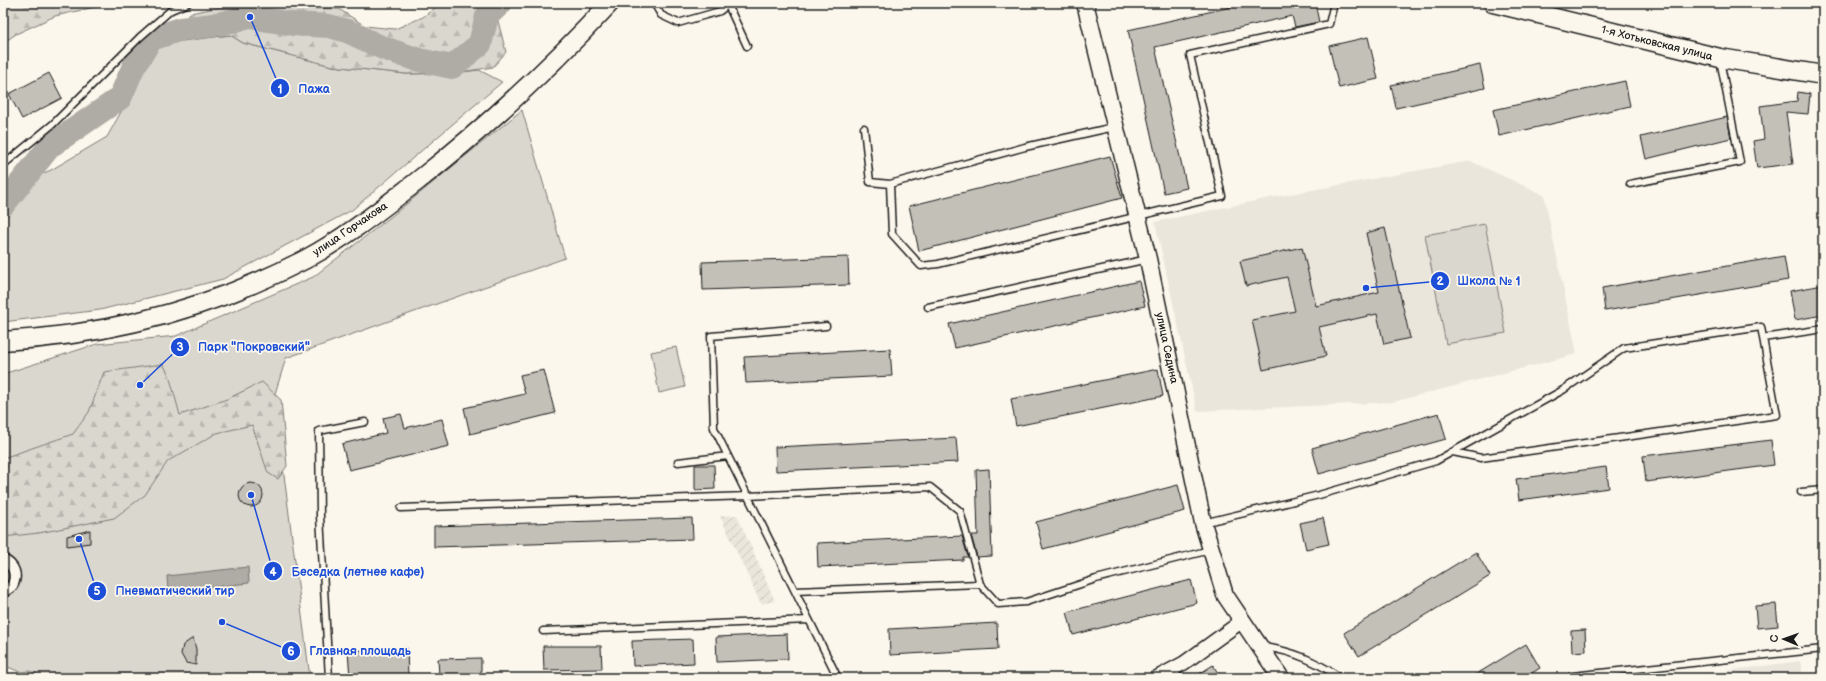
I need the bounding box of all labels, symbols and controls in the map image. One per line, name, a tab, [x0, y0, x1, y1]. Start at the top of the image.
street label: 1-я Хотьковская улица	[1600, 23, 1715, 63]
callout: Пажа	[270, 76, 337, 100]
text: 1	[277, 82, 283, 97]
text: Пажа	[298, 82, 331, 97]
street label: улица Горчакова	[310, 199, 390, 259]
callout: Школа № 1	[1430, 269, 1529, 293]
text: 2	[1436, 274, 1444, 289]
text: Школа № 1	[1457, 274, 1521, 289]
street label: улица Седина	[1153, 311, 1181, 385]
callout: Парк "Покровский"	[170, 335, 318, 359]
text: 3	[176, 340, 184, 355]
text: Парк "Покровский"	[198, 340, 310, 355]
callout: Беседка (летнее кафе)	[263, 559, 432, 583]
text: 4	[269, 565, 277, 580]
text: Беседка (летнее кафе)	[292, 565, 424, 580]
callout: Пневматический тир	[87, 579, 242, 603]
text: 5	[94, 584, 101, 599]
text: Пневматический тир	[116, 584, 235, 599]
north arrow	[1764, 619, 1804, 659]
text: С	[1768, 634, 1781, 643]
callout: Главная площадь	[281, 639, 419, 663]
text: 6	[287, 644, 295, 659]
text: Главная площадь	[309, 644, 412, 659]

